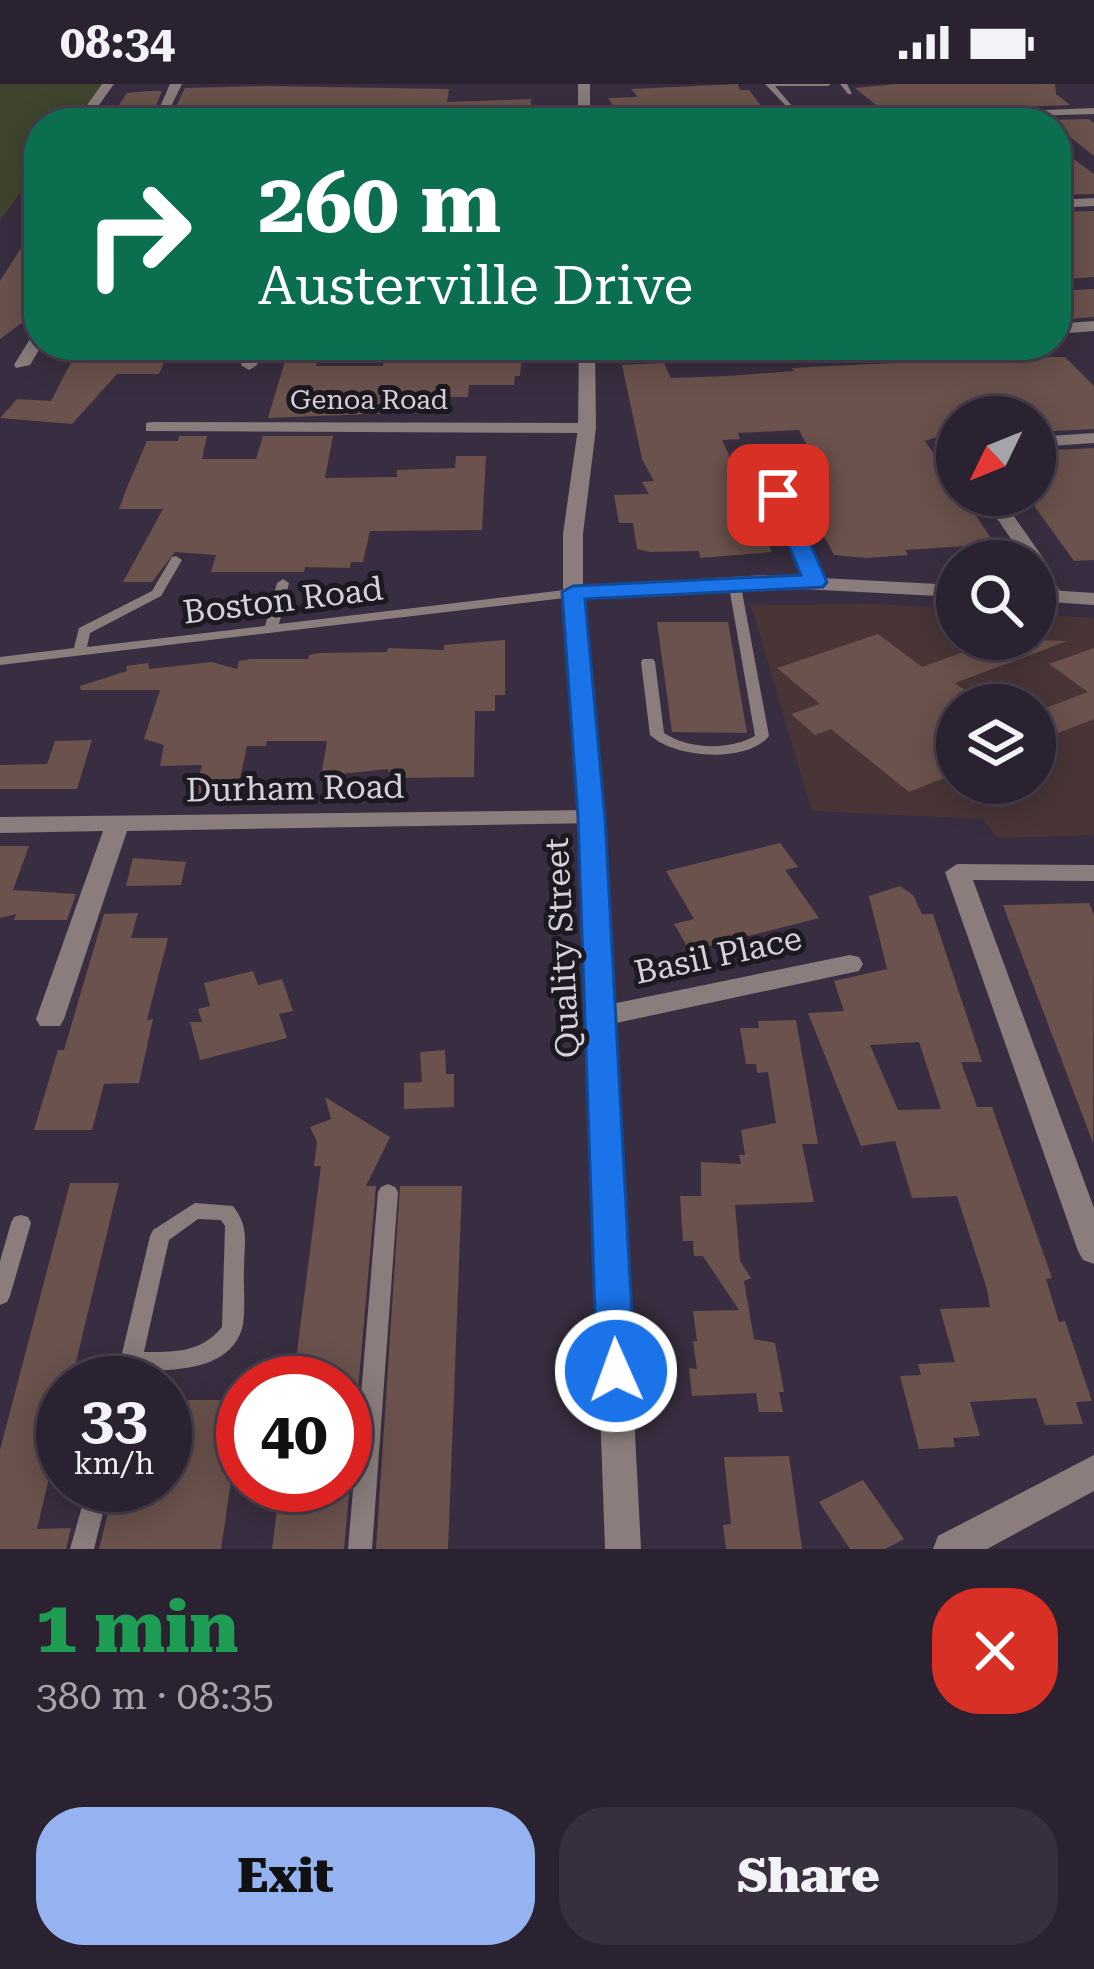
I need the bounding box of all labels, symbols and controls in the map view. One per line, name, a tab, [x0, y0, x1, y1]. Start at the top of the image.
text: 08:34	[60, 16, 175, 69]
text: 260 m	[258, 154, 501, 252]
icon: right	[60, 156, 216, 312]
text: Austerville Drive	[258, 254, 693, 317]
street label: Genoa Road	[290, 384, 448, 416]
north arrow	[936, 396, 1056, 516]
map controls	[936, 396, 1056, 804]
pin	[727, 444, 829, 546]
icon: arrive	[745, 462, 811, 528]
button: search	[936, 540, 1056, 660]
street label: Boston Road	[181, 568, 385, 632]
button: layers	[936, 684, 1056, 804]
street label: Durham Road	[185, 767, 405, 809]
street label: Quality Street	[537, 837, 587, 1059]
street label: Basil Place	[631, 918, 805, 992]
position arrow	[553, 1308, 679, 1434]
speed limit sign: 40	[216, 1356, 372, 1512]
text: 33	[80, 1383, 148, 1454]
text: km/h	[74, 1446, 154, 1481]
text: 1 min	[36, 1585, 238, 1670]
button: close	[932, 1588, 1058, 1714]
text: 380 m · 08:35	[36, 1673, 274, 1719]
button: Exit	[36, 1807, 535, 1945]
button: Share	[559, 1807, 1058, 1945]

